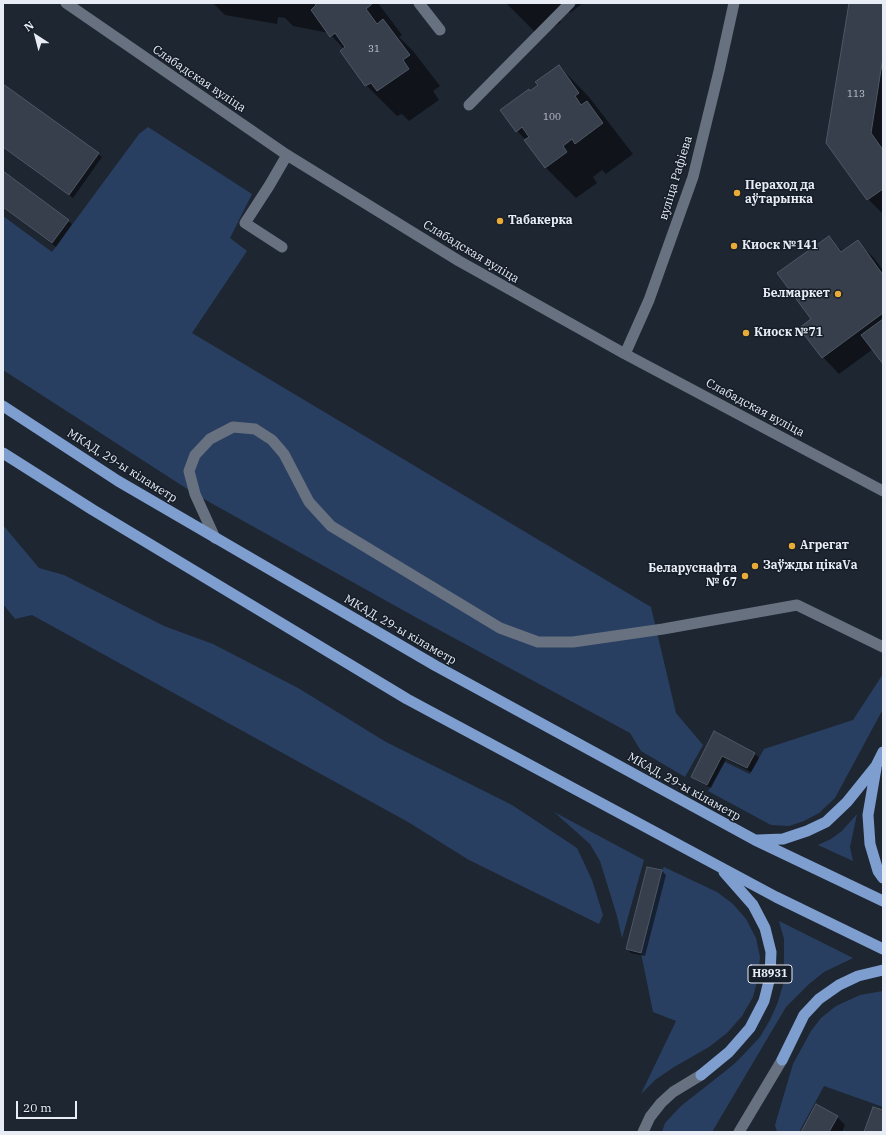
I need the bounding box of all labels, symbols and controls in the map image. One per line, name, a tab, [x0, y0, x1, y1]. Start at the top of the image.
north arrow	[16, 16, 56, 56]
text: N	[21, 18, 37, 35]
street label: Слабадская вуліца	[150, 42, 248, 116]
house number: 31	[368, 43, 380, 55]
house number: 113	[847, 88, 865, 100]
house number: 100	[543, 111, 561, 123]
street label: вуліца Рафіева	[656, 134, 696, 222]
place label: Пераход да аўтарынка	[745, 179, 815, 207]
marker: Пераход да аўтарынка	[732, 188, 742, 198]
place label: Табакерка	[508, 214, 573, 228]
marker: Табакерка	[495, 216, 505, 226]
street label: Слабадская вуліца	[420, 218, 522, 286]
place label: Киоск №141	[742, 239, 818, 253]
marker: Киоск №141	[729, 241, 739, 251]
place label: Белмаркет	[763, 287, 830, 301]
marker: Белмаркет	[833, 289, 843, 299]
place label: Киоск №71	[754, 326, 823, 340]
marker: Киоск №71	[741, 328, 751, 338]
street label: Слабадская вуліца	[703, 376, 807, 440]
street label: МКАД, 29-ы кіламетр	[64, 426, 180, 506]
place label: Агрегат	[800, 539, 849, 553]
marker: Агрегат	[787, 541, 797, 551]
place label: Заўжды цікаVа	[763, 559, 858, 573]
marker: Заўжды цікаVа	[750, 561, 760, 571]
place label: Беларуснафта № 67	[648, 562, 737, 590]
marker: Беларуснафта № 67	[740, 571, 750, 581]
street label: МКАД, 29-ы кіламетр	[341, 592, 459, 668]
street label: МКАД, 29-ы кіламетр	[625, 750, 743, 824]
road number: Н8931	[748, 965, 792, 983]
scale bar	[18, 1093, 79, 1119]
text: 20 m	[23, 1100, 52, 1115]

